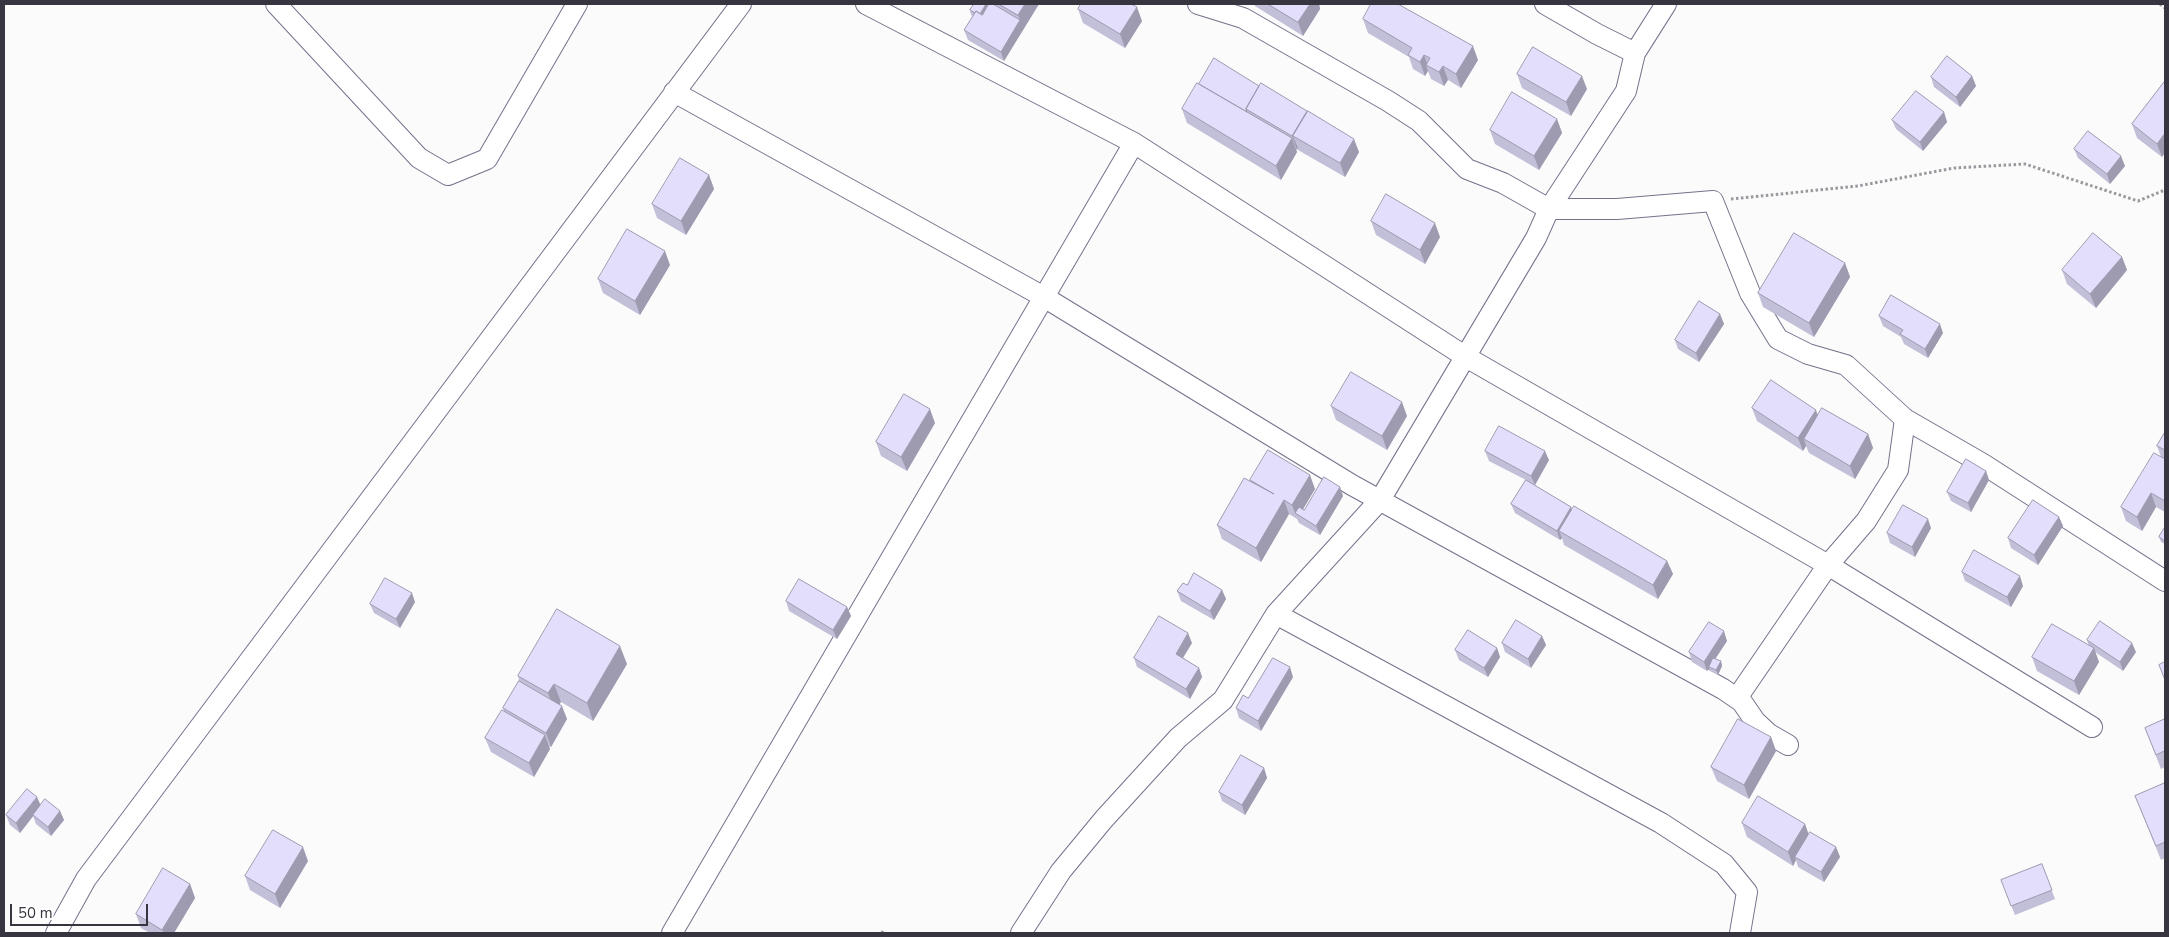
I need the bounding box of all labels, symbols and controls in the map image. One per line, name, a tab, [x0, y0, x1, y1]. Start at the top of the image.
scale bar	[12, 894, 150, 926]
text: 50 m	[18, 903, 53, 923]

